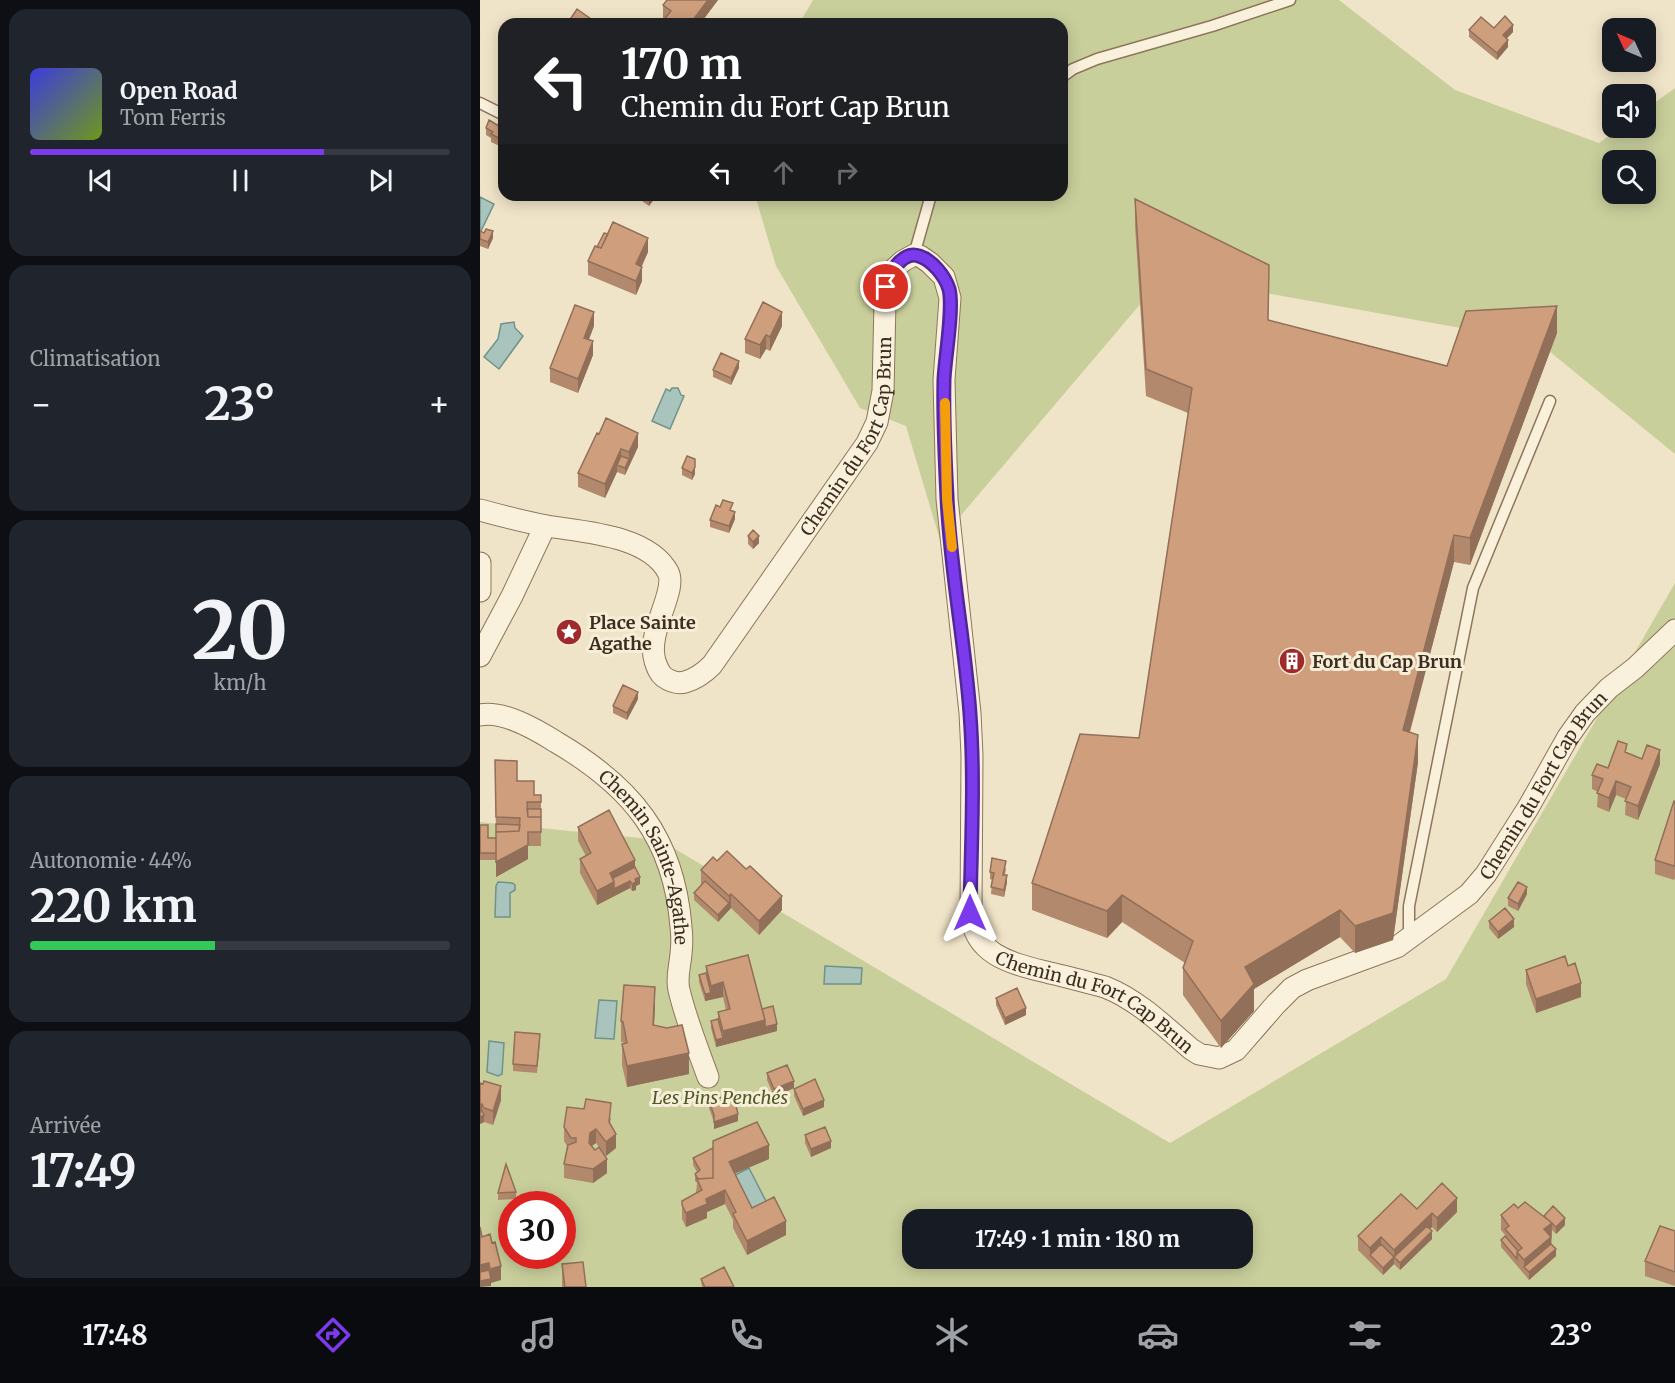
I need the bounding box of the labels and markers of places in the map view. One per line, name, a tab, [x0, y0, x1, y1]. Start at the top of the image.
pin	[860, 261, 911, 312]
place label: Place Sainte Agathe	[588, 611, 696, 655]
place icon: Place Sainte Agathe	[554, 617, 584, 647]
building icon: Fort du Cap Brun	[1277, 646, 1307, 676]
place label: Fort du Cap Brun	[1312, 650, 1462, 673]

